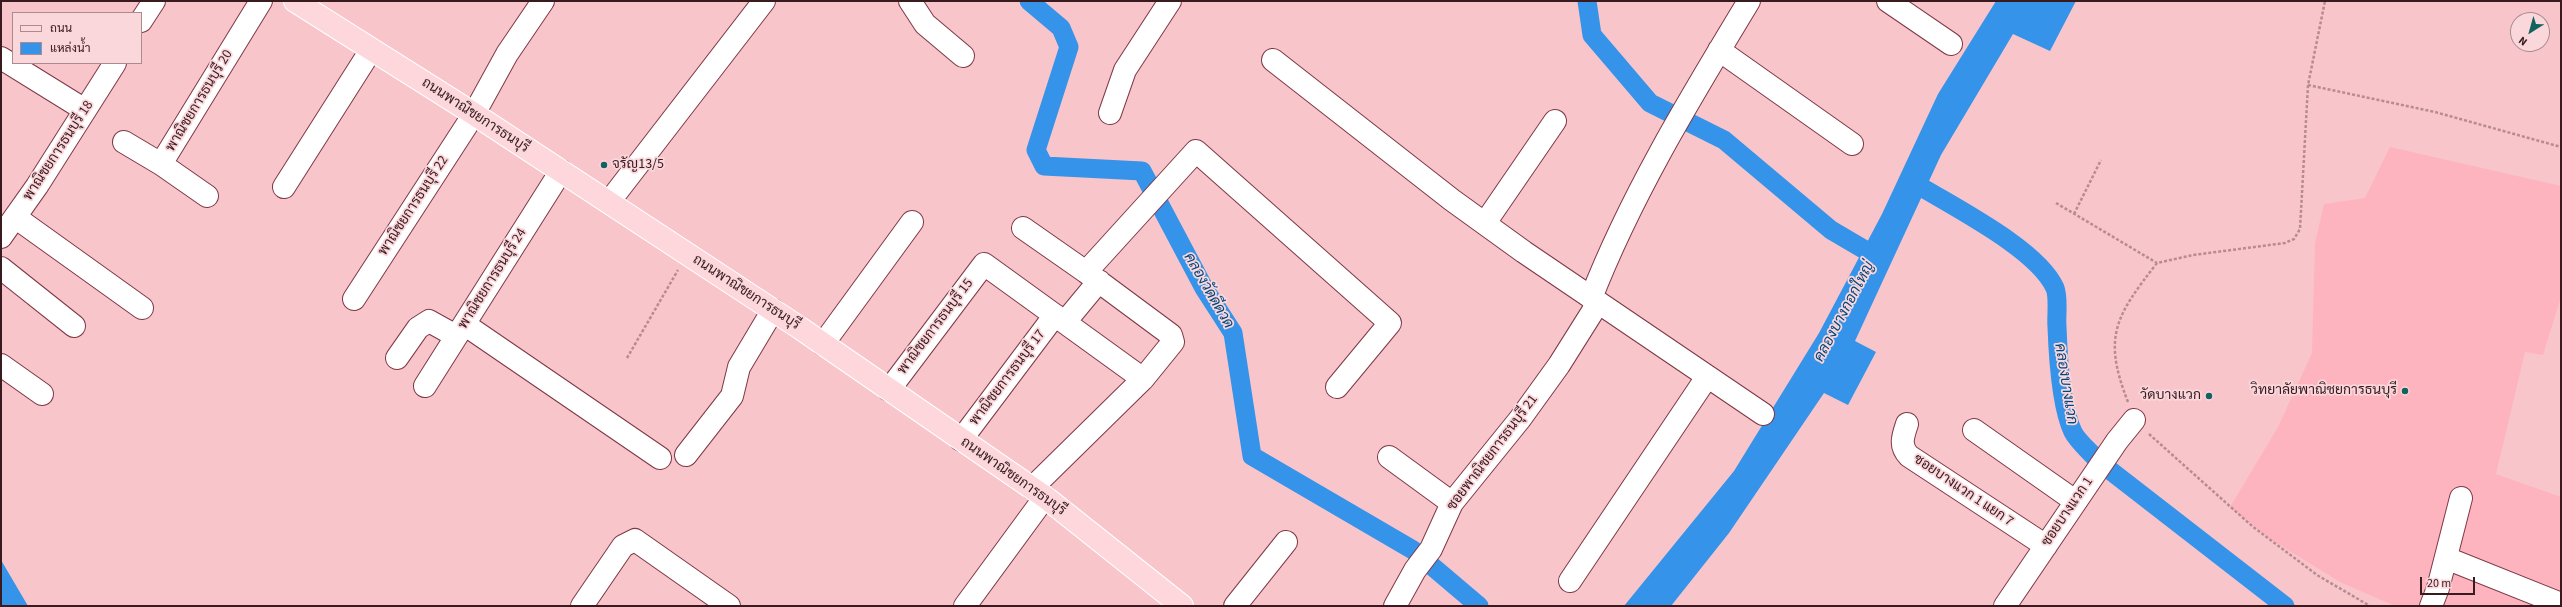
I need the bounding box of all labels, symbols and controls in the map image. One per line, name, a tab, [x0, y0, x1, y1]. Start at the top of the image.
legend	[12, 12, 142, 64]
north arrow	[2510, 12, 2550, 52]
text: ถนน	[50, 20, 72, 37]
text: N	[2516, 33, 2531, 49]
text: แหล่งน้ำ	[50, 40, 90, 57]
street label: พาณิชยการธนบุรี 20	[163, 47, 237, 155]
street label: ถนนพาณิชยการธนบุรี	[418, 75, 532, 157]
street label: พาณิชยการธนบุรี 18	[20, 98, 98, 204]
street label: พาณิชยการธนบุรี 22	[375, 153, 453, 259]
place label: จรัญ13/5	[612, 157, 664, 173]
marker: จรัญ13/5	[599, 160, 609, 170]
street label: พาณิชยการธนบุรี 24	[455, 226, 531, 332]
water label: คลองวัดดีดวด	[1179, 250, 1237, 332]
street label: ถนนพาณิชยการธนบุรี	[689, 252, 803, 334]
water label: คลองบางกอกใหญ่	[1811, 259, 1879, 365]
street label: พาณิชยการธนบุรี 15	[894, 276, 978, 378]
street label: พาณิชยการธนบุรี 17	[966, 327, 1050, 429]
water label: คลองบางแวก	[2050, 342, 2080, 426]
place label: วิทยาลัยพาณิชยการธนบุรี	[2251, 383, 2397, 399]
marker: วิทยาลัยพาณิชยการธนบุรี	[2400, 386, 2410, 396]
place label: วัดบางแวก	[2140, 388, 2201, 404]
marker: วัดบางแวก	[2204, 391, 2214, 401]
street label: ซอยพาณิชยการธนบุรี 21	[1444, 392, 1542, 514]
street label: ถนนพาณิชยการธนบุรี	[957, 434, 1069, 520]
street label: ซอยบางแวก 1 แยก 7	[1910, 451, 2016, 531]
street label: ซอยบางแวก 1	[2039, 474, 2097, 550]
scale bar	[2422, 569, 2477, 595]
text: 20 m	[2427, 575, 2451, 592]

